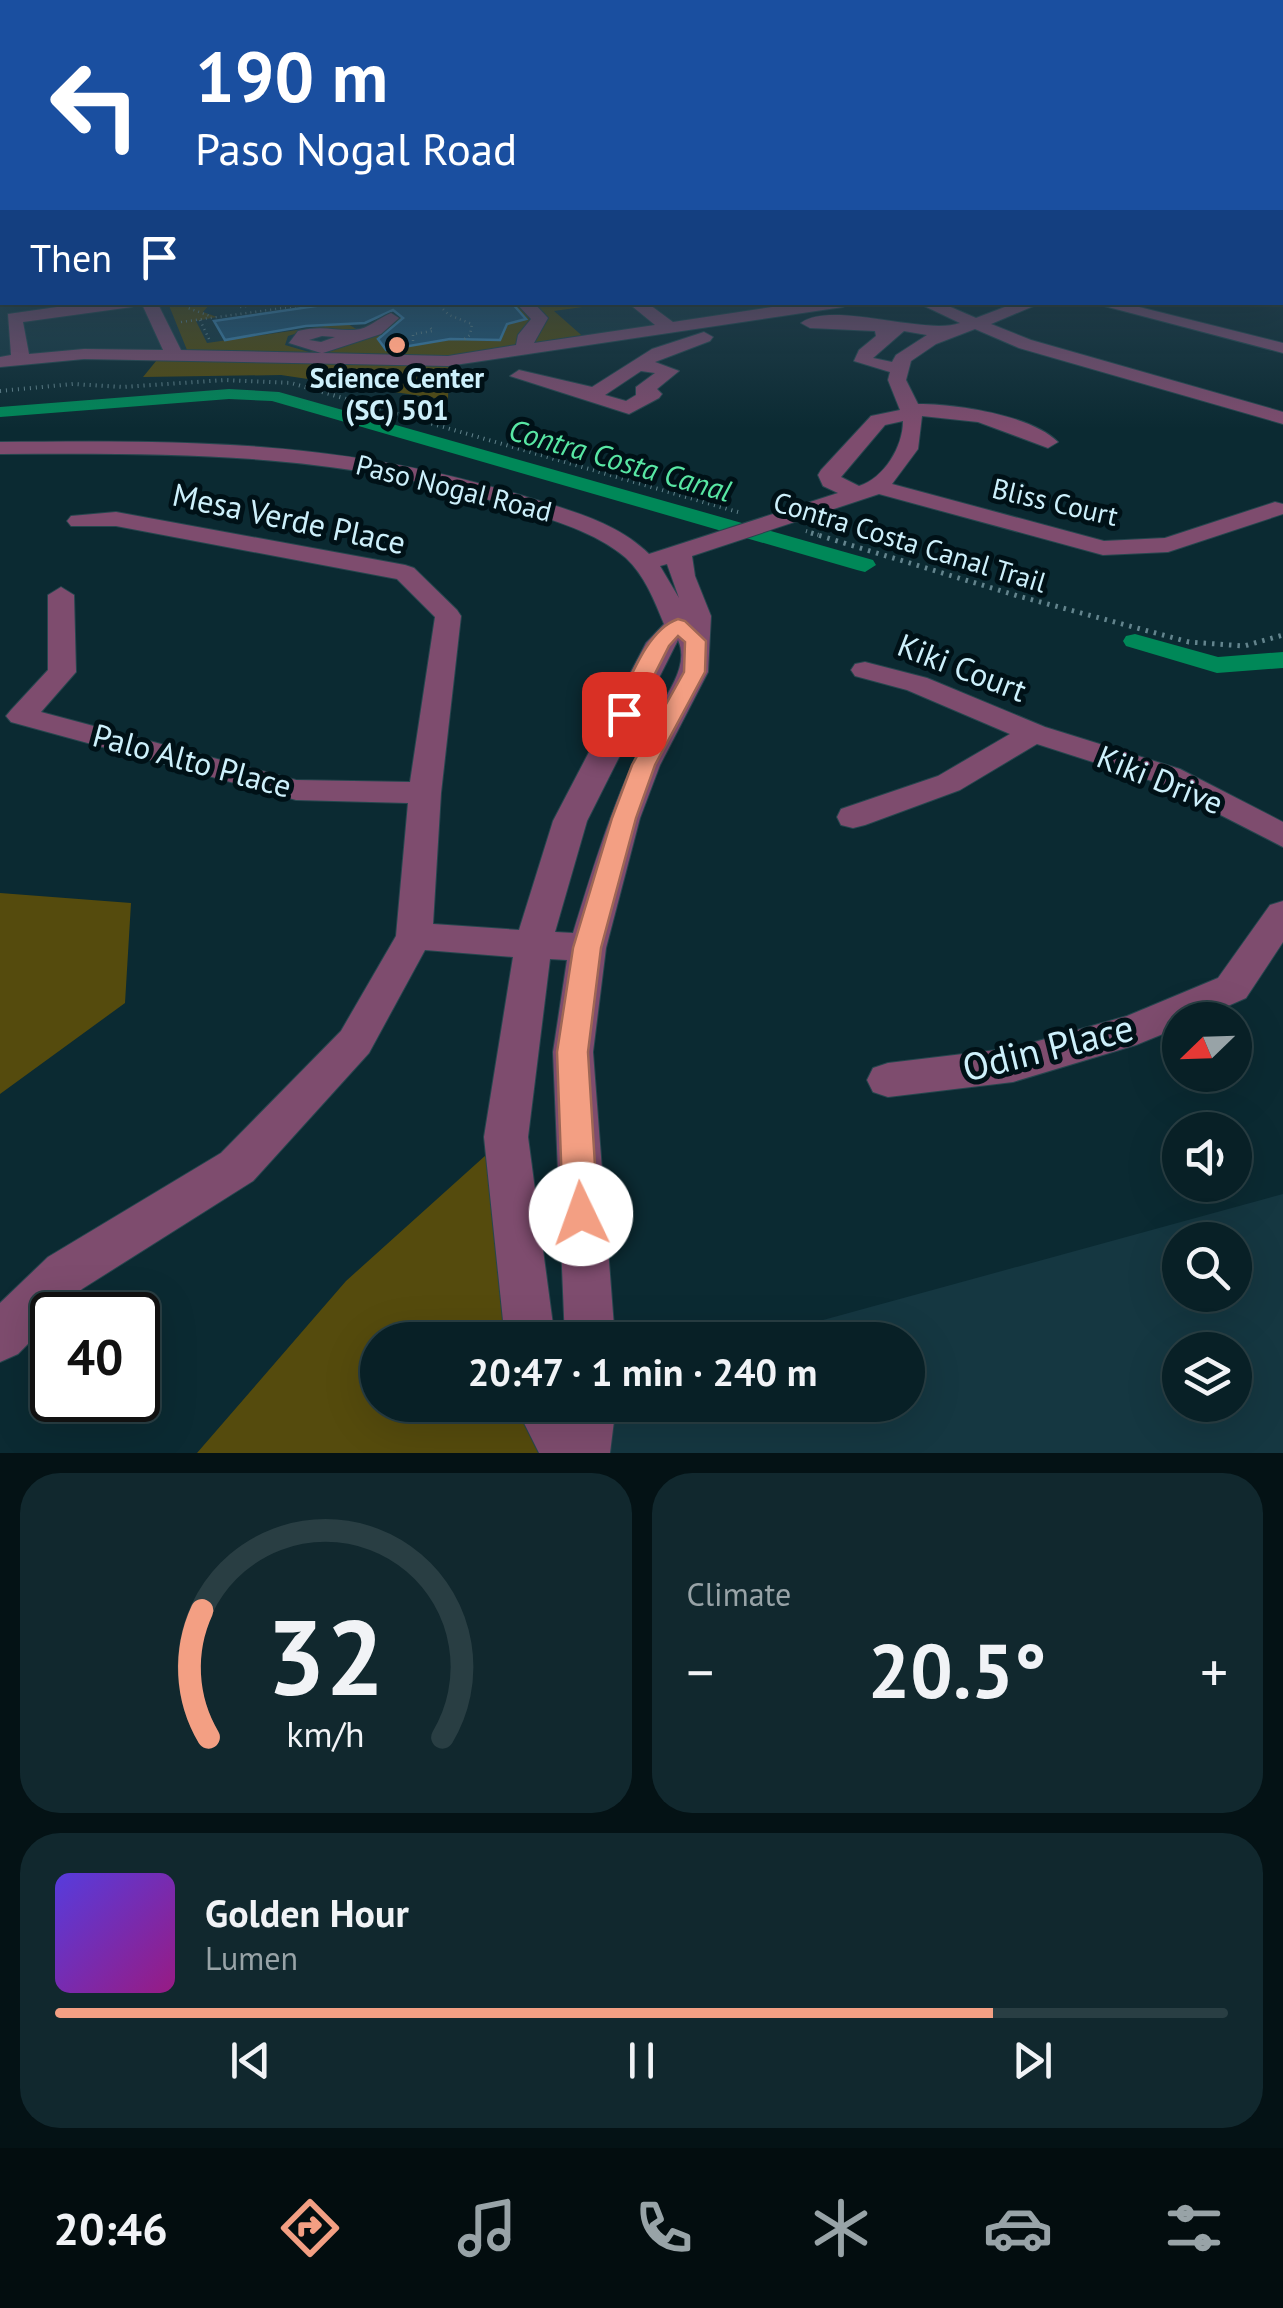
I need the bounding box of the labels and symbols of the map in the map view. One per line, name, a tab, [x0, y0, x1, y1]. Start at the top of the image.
marker: Science Center (SC) 501	[386, 334, 408, 356]
place label: Science Center (SC) 501	[310, 359, 484, 428]
water label: Contra Costa Canal	[505, 409, 736, 510]
street label: Paso Nogal Road	[352, 445, 556, 530]
street label: Bliss Court	[989, 469, 1122, 534]
street label: Mesa Verde Place	[169, 473, 409, 563]
street label: Contra Costa Canal Trail	[769, 482, 1051, 601]
street label: Kiki Court	[892, 623, 1033, 711]
pin	[582, 672, 667, 757]
street label: Palo Alto Place	[88, 713, 296, 807]
street label: Kiki Drive	[1091, 735, 1230, 823]
street label: Odin Place	[957, 1002, 1138, 1091]
north arrow	[1162, 1002, 1252, 1092]
position arrow	[529, 1162, 633, 1266]
speed limit sign: 40	[30, 1292, 160, 1422]

